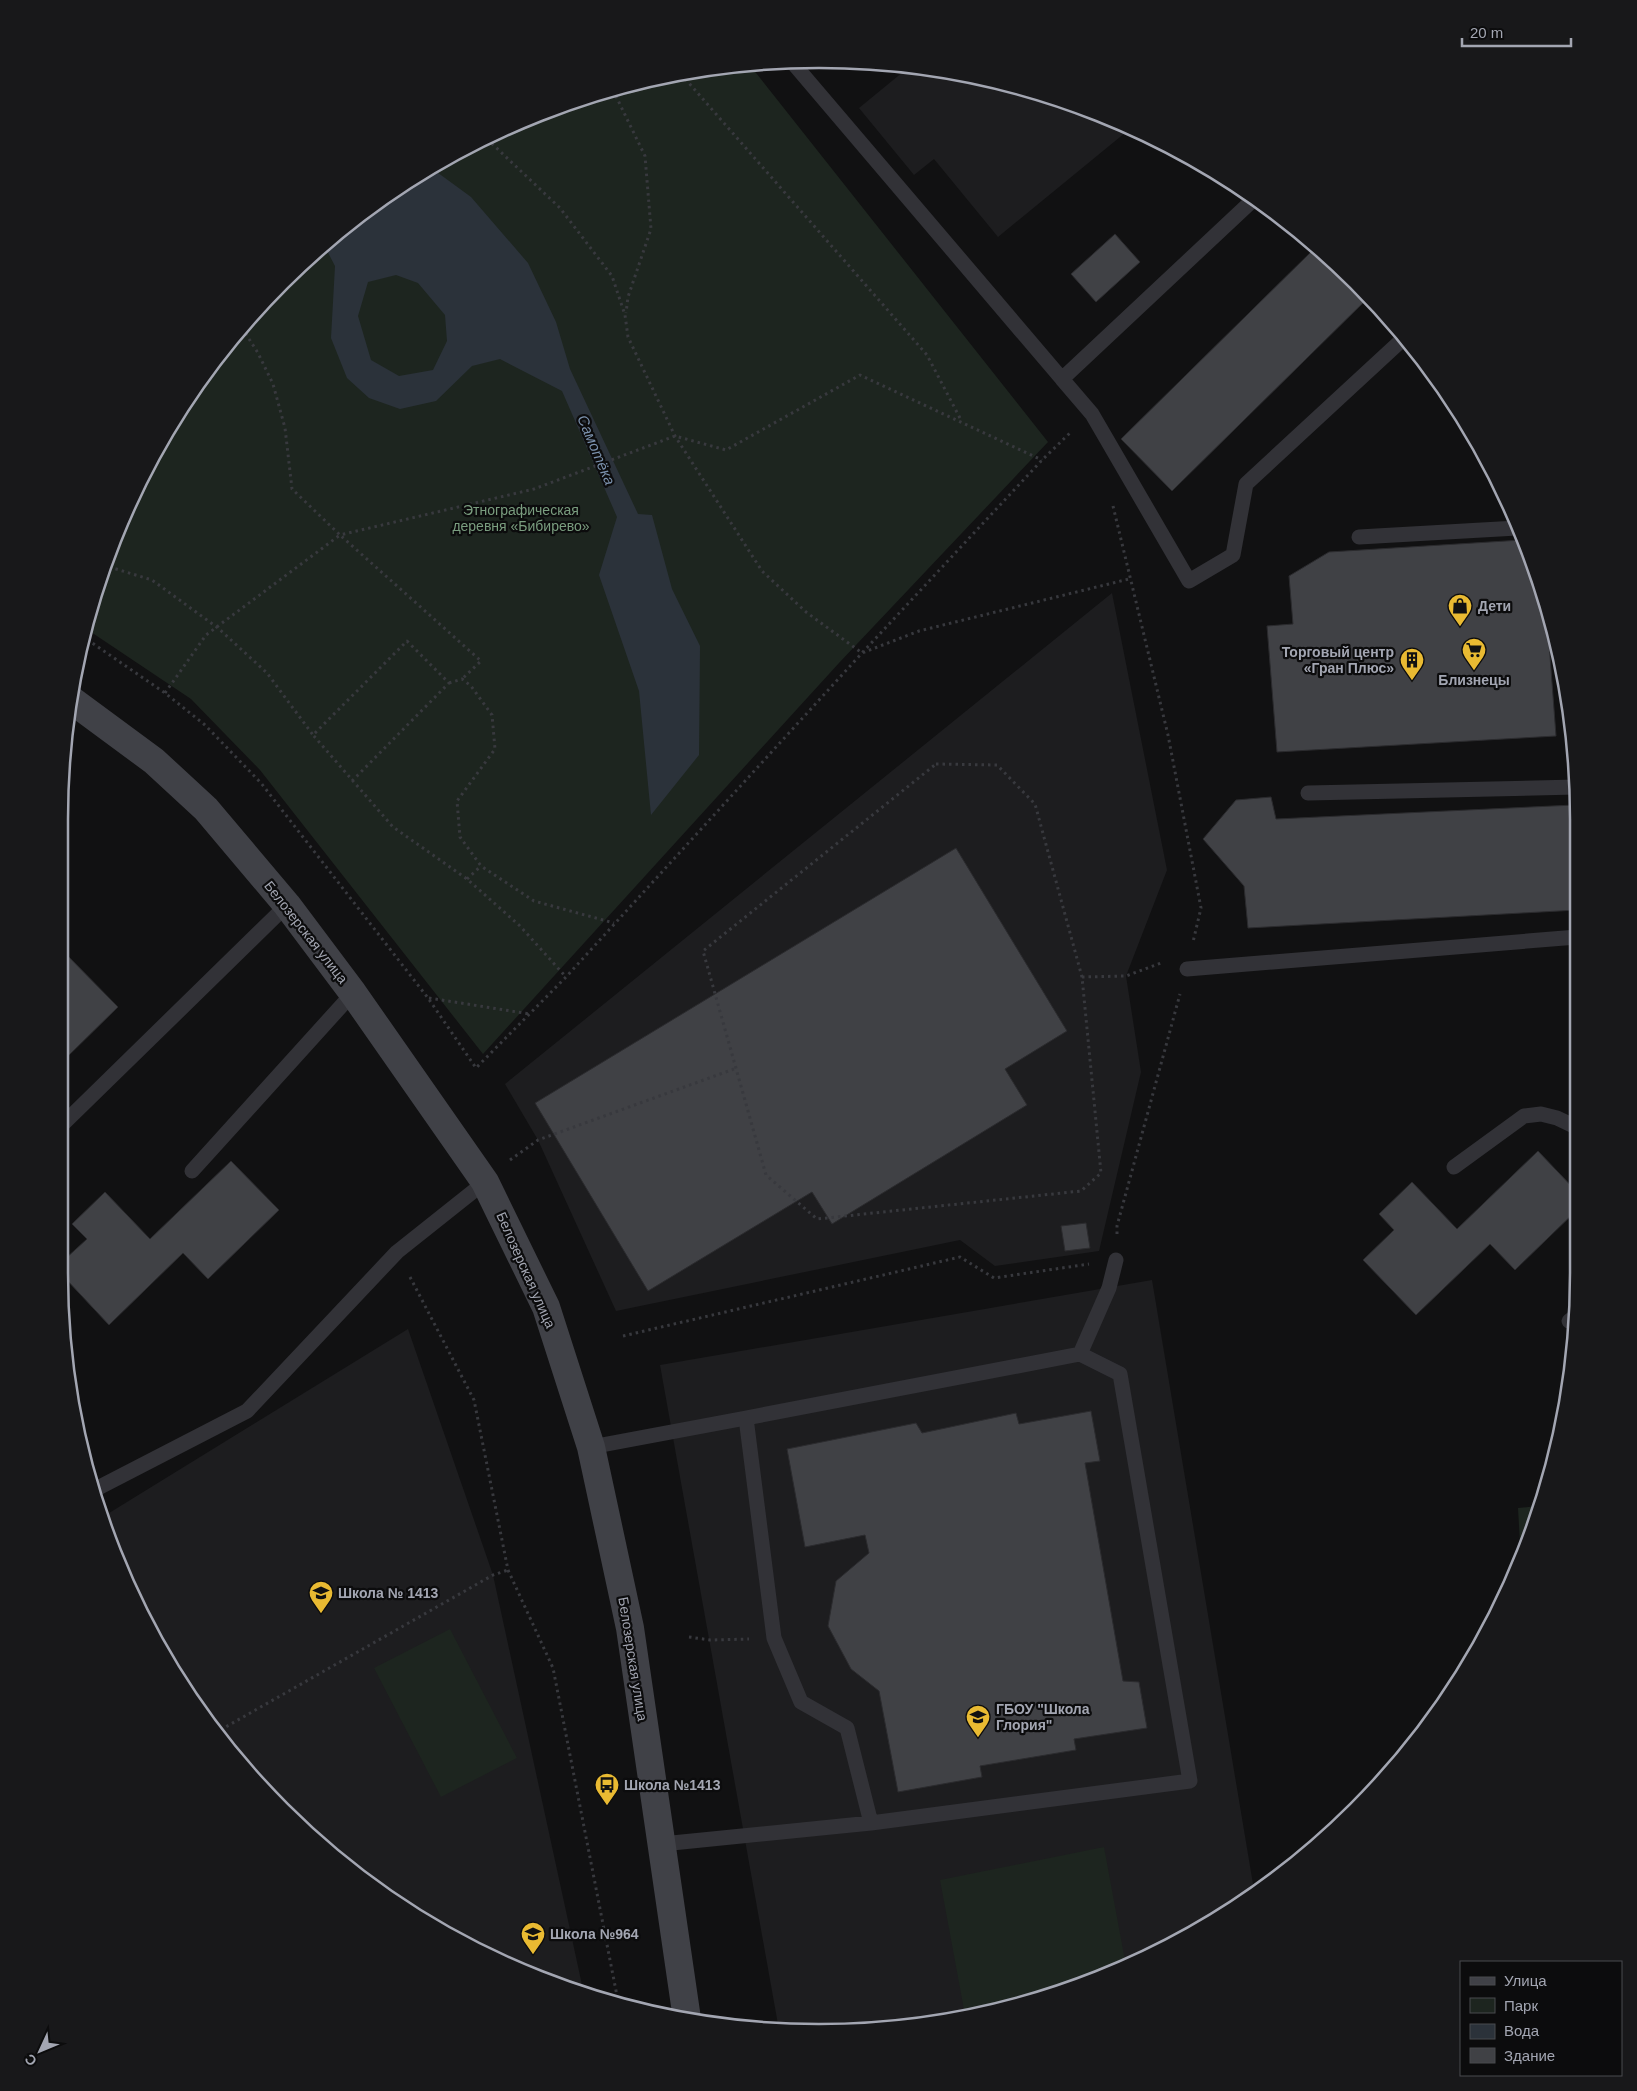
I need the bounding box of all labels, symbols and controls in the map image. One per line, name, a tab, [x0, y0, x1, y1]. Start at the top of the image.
scale bar	[1462, 15, 1571, 47]
text: 20 m	[1470, 24, 1503, 41]
water label: Самотёка	[574, 412, 619, 487]
park label: Этнографическая деревня «Бибирево»	[452, 502, 590, 534]
shop icon: Дети	[1447, 593, 1473, 627]
place label: Дети	[1478, 598, 1511, 614]
supermarket icon: Близнецы	[1461, 637, 1487, 671]
place label: Торговый центр «Гран Плюс»	[1282, 644, 1394, 676]
building icon: Торговый центр «Гран Плюс»	[1399, 647, 1425, 681]
place label: Близнецы	[1438, 672, 1510, 688]
street label: Белозерская улица	[261, 878, 351, 987]
street label: Белозерская улица	[493, 1209, 559, 1331]
school or university icon: Школа № 1413	[308, 1580, 334, 1614]
place label: Школа № 1413	[338, 1585, 439, 1601]
street label: Белозерская улица	[615, 1596, 651, 1722]
place label: ГБОУ "Школа Глория"	[996, 1701, 1090, 1733]
school or university icon: ГБОУ "Школа Глория"	[965, 1704, 991, 1738]
bus stop icon: Школа №1413	[594, 1772, 620, 1806]
place label: Школа №1413	[624, 1777, 721, 1793]
school or university icon: Школа №964	[520, 1921, 546, 1955]
place label: Школа №964	[550, 1926, 639, 1942]
legend	[1460, 1961, 1622, 2076]
text: Улица	[1504, 1972, 1547, 1989]
text: Парк	[1504, 1997, 1538, 2014]
text: Вода	[1504, 2022, 1540, 2039]
north arrow	[15, 2026, 65, 2076]
text: Здание	[1504, 2047, 1555, 2064]
text: С	[21, 2051, 40, 2069]

